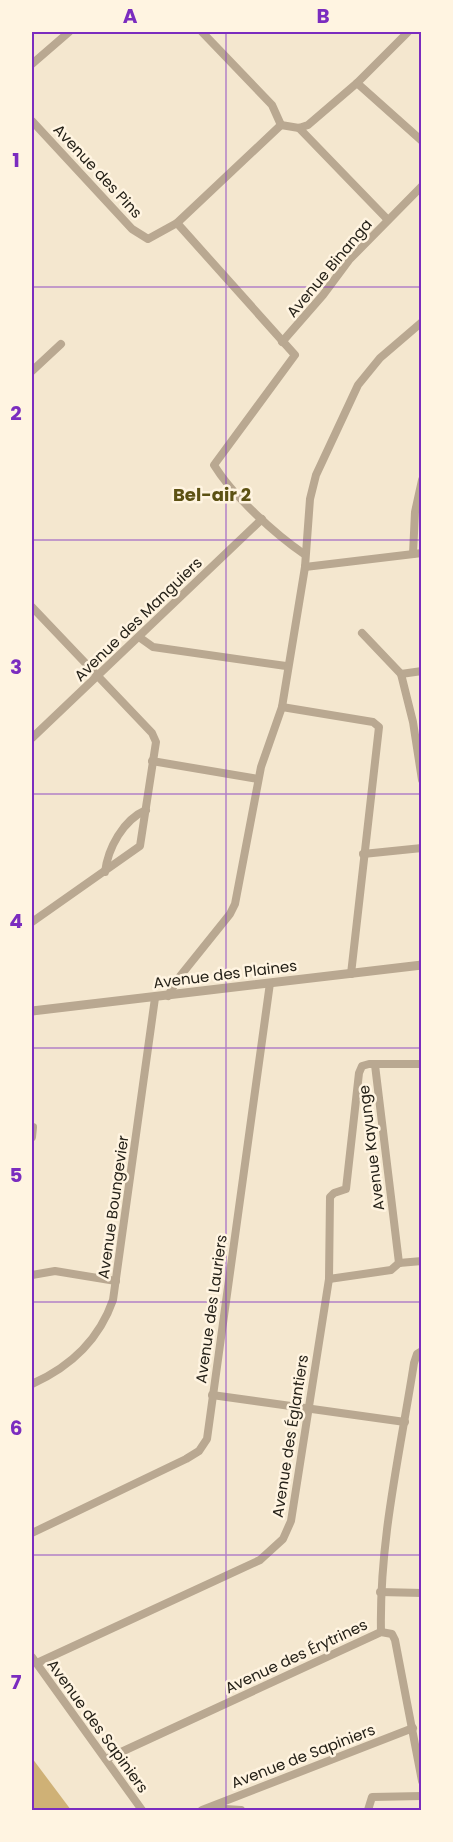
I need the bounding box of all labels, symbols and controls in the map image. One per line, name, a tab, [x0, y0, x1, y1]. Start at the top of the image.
text: A	[123, 2, 138, 30]
text: B	[316, 2, 330, 30]
street label: Avenue des Pins	[49, 119, 147, 223]
text: 1	[12, 146, 20, 174]
street label: Avenue Binanga	[281, 214, 377, 322]
text: 2	[10, 399, 22, 427]
district label: Bel-air 2	[173, 482, 251, 507]
street label: Avenue des Manguiers	[69, 552, 207, 686]
text: 3	[10, 653, 22, 681]
text: 4	[9, 907, 23, 935]
street label: Avenue des Plaines	[152, 955, 298, 993]
street label: Avenue Kayunge	[353, 1084, 389, 1212]
street label: Avenue Boungevier	[93, 1133, 134, 1280]
text: 5	[10, 1161, 23, 1189]
street label: Avenue des Lauriers	[190, 1233, 232, 1385]
street label: Avenue des Églantiers	[267, 1353, 313, 1519]
text: 6	[10, 1414, 22, 1442]
street label: Avenue des Érytrines	[221, 1614, 371, 1698]
street label: Avenue des Sapiniers	[42, 1655, 154, 1797]
text: 7	[11, 1668, 22, 1696]
street label: Avenue de Sapiniers	[228, 1719, 378, 1793]

